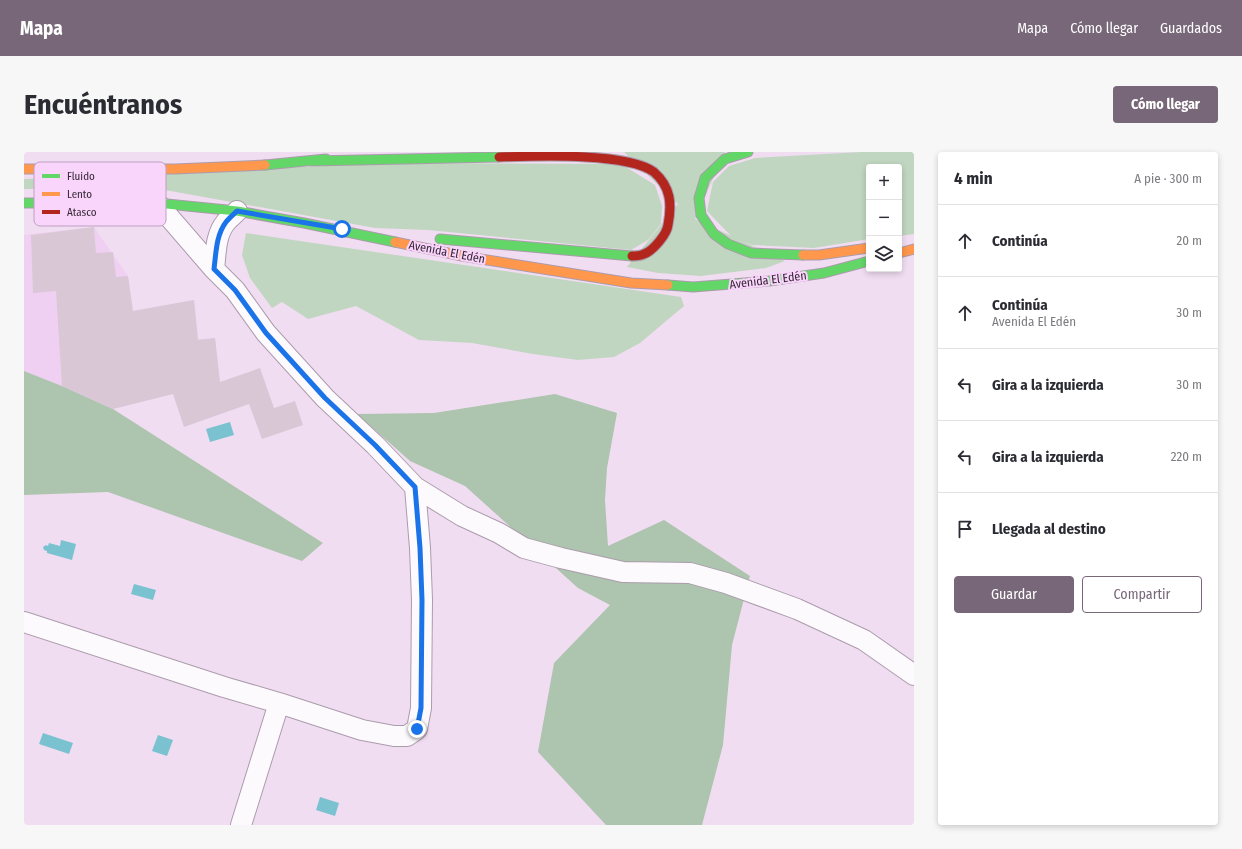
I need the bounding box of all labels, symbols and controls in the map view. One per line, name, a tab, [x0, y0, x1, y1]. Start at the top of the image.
text: Mapa	[20, 17, 63, 40]
text: Mapa	[1017, 20, 1048, 37]
text: Cómo llegar	[1070, 20, 1138, 37]
text: Guardados	[1160, 20, 1222, 37]
button: Cómo llegar	[1113, 86, 1218, 123]
text: Encuéntranos	[24, 88, 182, 121]
legend	[34, 162, 166, 226]
map controls	[866, 164, 902, 272]
button: +	[866, 164, 902, 200]
text: 4 min	[954, 168, 993, 189]
text: Fluido	[67, 170, 95, 183]
text: A pie · 300 m	[1134, 171, 1202, 186]
text: Lento	[67, 188, 92, 201]
button: −	[866, 200, 902, 236]
text: Atasco	[67, 206, 97, 219]
route start	[333, 220, 351, 238]
icon: ahead	[954, 230, 976, 252]
text: Continúa	[992, 232, 1048, 250]
text: 20 m	[1176, 233, 1202, 248]
button: layers	[866, 236, 902, 272]
street label: Avenida El Edén	[408, 238, 486, 266]
street label: Avenida El Edén	[729, 268, 807, 292]
text: Continúa	[992, 296, 1048, 314]
icon: ahead	[954, 302, 976, 324]
text: 30 m	[1176, 305, 1202, 320]
text: Avenida El Edén	[992, 314, 1076, 329]
icon: left	[954, 374, 976, 396]
text: Gira a la izquierda	[992, 376, 1104, 394]
text: 30 m	[1176, 377, 1202, 392]
icon: left	[954, 446, 976, 468]
text: Gira a la izquierda	[992, 448, 1104, 466]
text: 220 m	[1171, 449, 1202, 464]
icon: arrive	[954, 518, 976, 540]
text: Llegada al destino	[992, 520, 1106, 538]
button: Guardar	[954, 576, 1074, 613]
button: Compartir	[1082, 576, 1202, 613]
route end	[408, 720, 426, 738]

